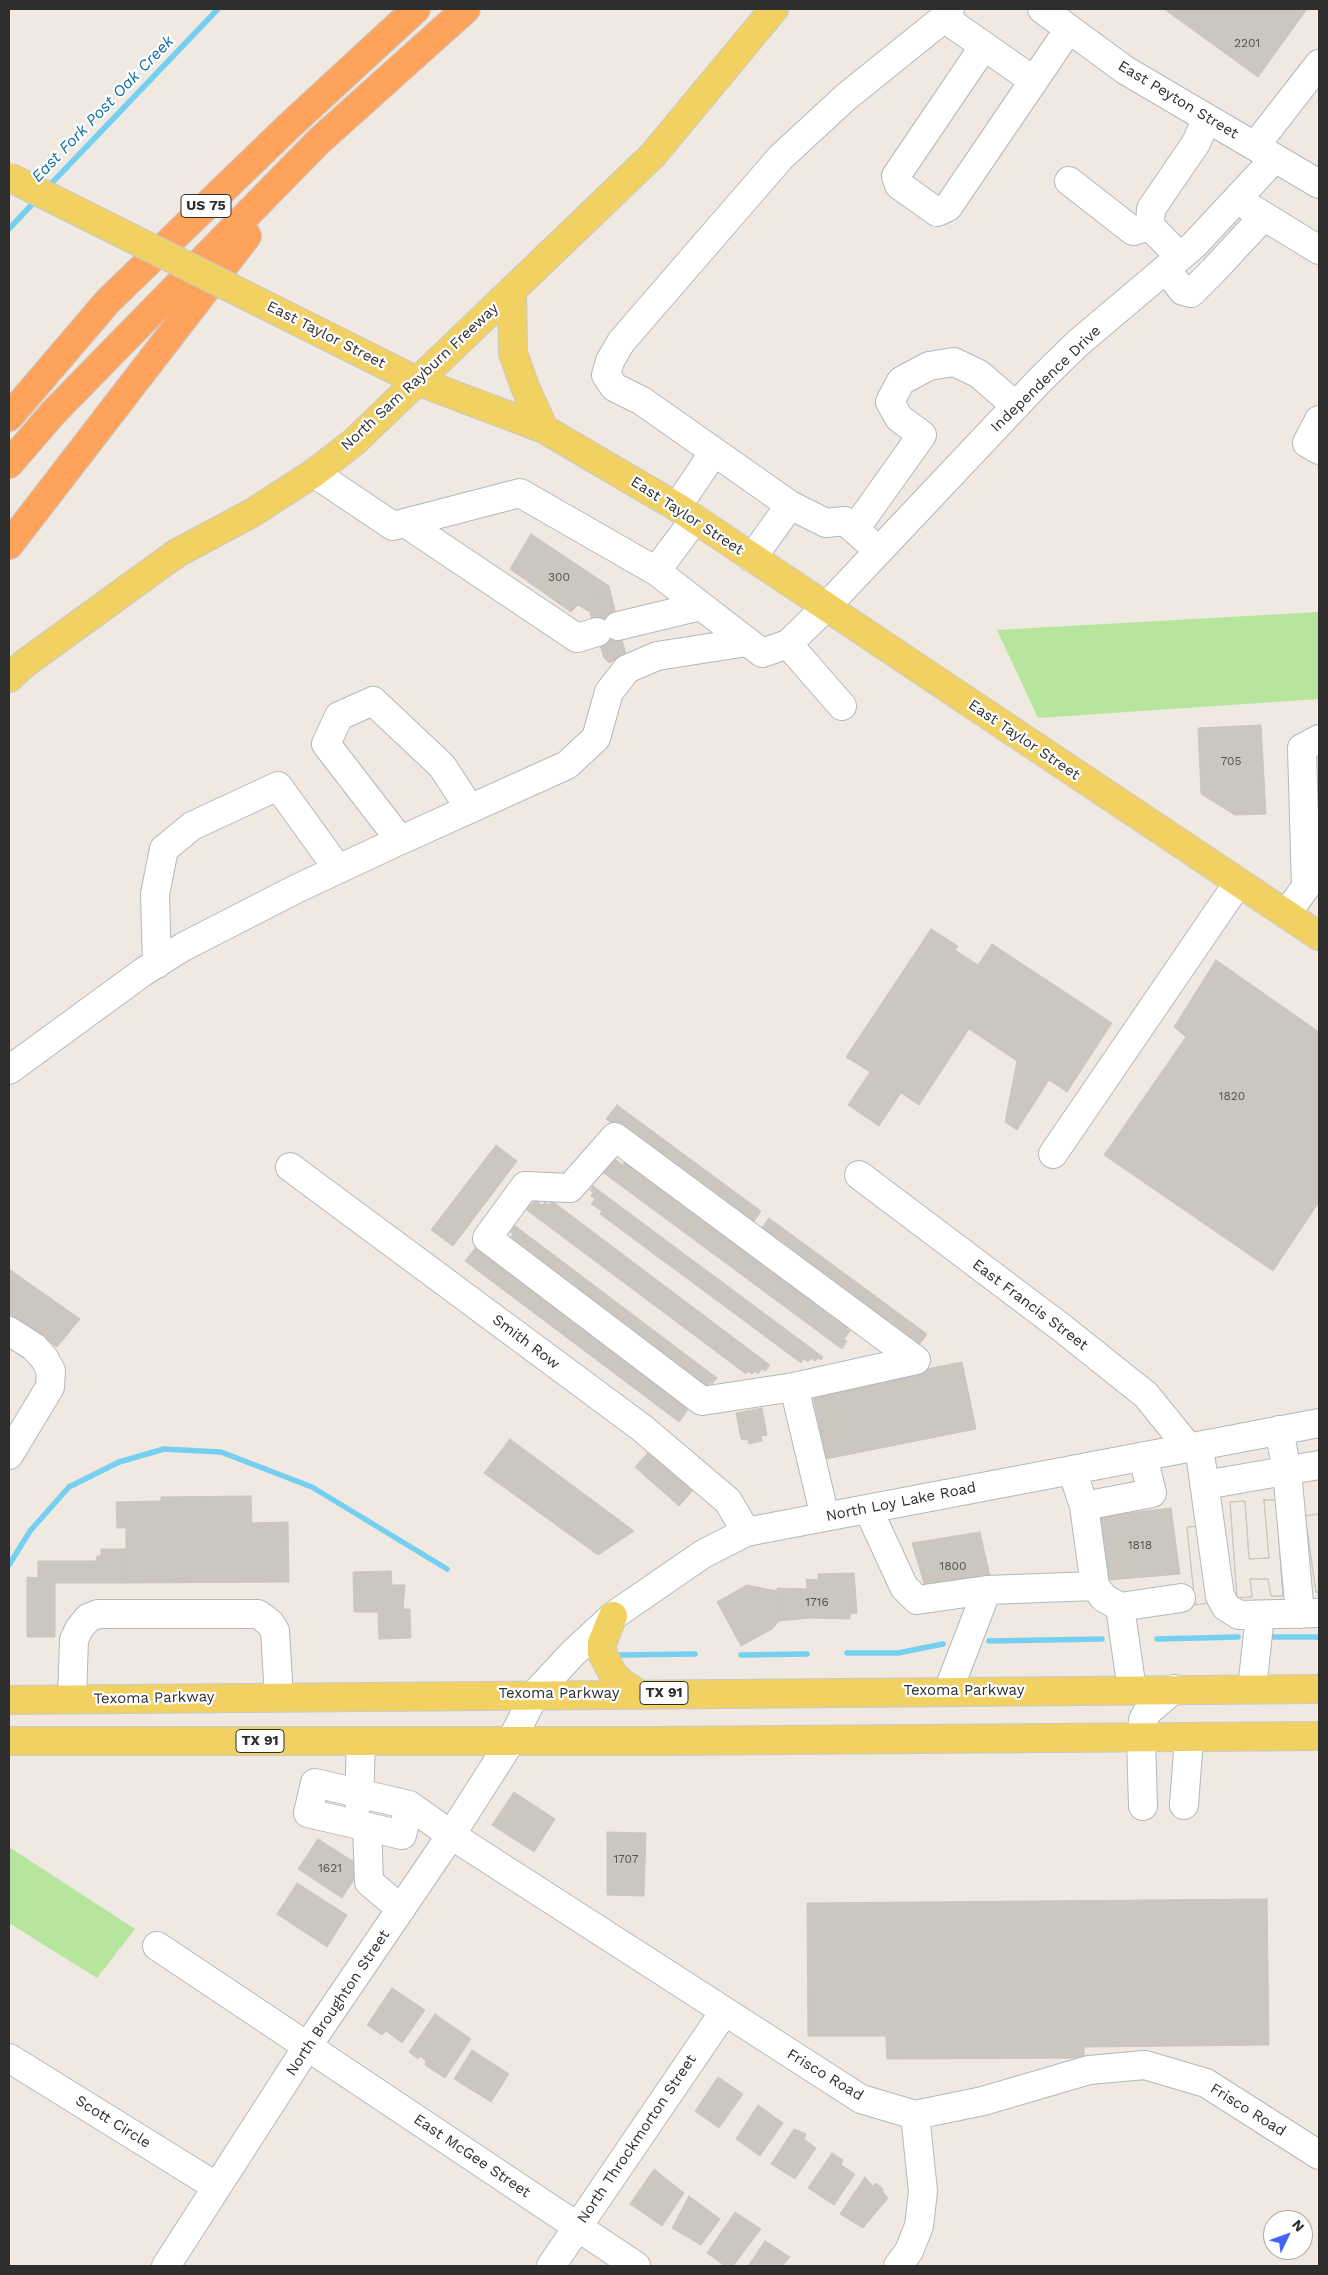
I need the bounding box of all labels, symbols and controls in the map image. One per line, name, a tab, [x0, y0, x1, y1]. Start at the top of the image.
water label: East Fork Post Oak Creek	[28, 32, 178, 186]
house number: 2201	[1234, 36, 1260, 50]
street label: East Peyton Street	[1115, 57, 1241, 143]
road number: US 75	[181, 195, 231, 218]
street label: East Taylor Street	[264, 297, 388, 373]
street label: North Sam Rayburn Freeway	[338, 299, 502, 455]
street label: Independence Drive	[987, 322, 1105, 436]
street label: East Taylor Street	[627, 473, 747, 559]
house number: 300	[548, 570, 570, 584]
street label: East Taylor Street	[965, 696, 1083, 784]
house number: 705	[1221, 754, 1241, 768]
house number: 1820	[1219, 1089, 1245, 1103]
street label: East Francis Street	[969, 1256, 1091, 1354]
street label: Smith Row	[489, 1311, 563, 1373]
street label: North Loy Lake Road	[824, 1479, 978, 1525]
house number: 1818	[1128, 1538, 1152, 1552]
house number: 1800	[940, 1559, 966, 1573]
house number: 1716	[805, 1595, 829, 1609]
road number: TX 91	[640, 1682, 688, 1705]
street label: Texoma Parkway	[904, 1682, 1024, 1700]
street label: Texoma Parkway	[499, 1685, 619, 1703]
street label: Texoma Parkway	[93, 1688, 215, 1708]
road number: TX 91	[236, 1730, 284, 1752]
house number: 1707	[613, 1852, 639, 1866]
house number: 1621	[318, 1861, 342, 1875]
street label: North Broughton Street	[282, 1927, 394, 2079]
street label: Frisco Road	[784, 2045, 866, 2105]
street label: North Throckmorton Street	[574, 2051, 700, 2227]
street label: Frisco Road	[1207, 2080, 1289, 2140]
street label: Scott Circle	[72, 2092, 154, 2152]
street label: East McGee Street	[410, 2110, 534, 2202]
north arrow	[1263, 2210, 1313, 2260]
text: N	[1289, 2216, 1308, 2235]

